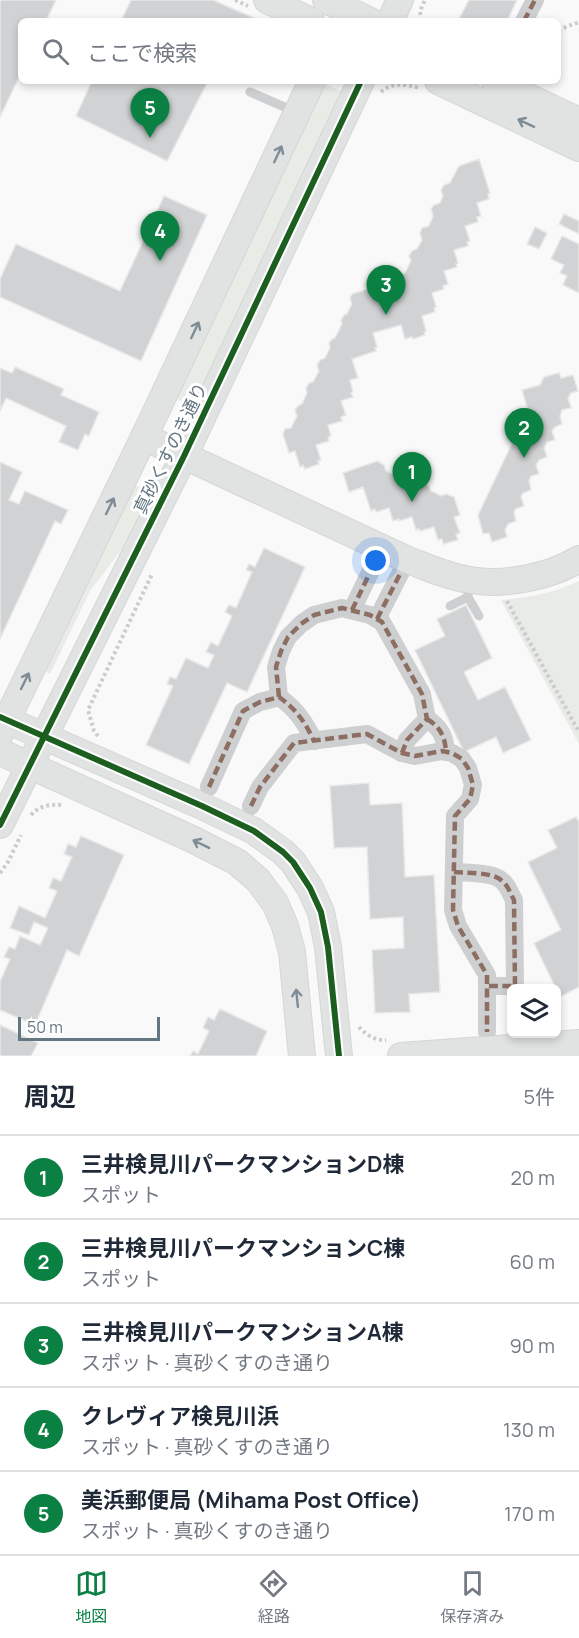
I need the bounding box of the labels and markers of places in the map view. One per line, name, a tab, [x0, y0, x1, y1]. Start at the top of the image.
pin: 5	[130, 88, 170, 138]
pin: 4	[140, 212, 180, 261]
pin: 3	[366, 266, 406, 315]
pin: 2	[504, 408, 544, 458]
pin: 1	[392, 452, 432, 502]

